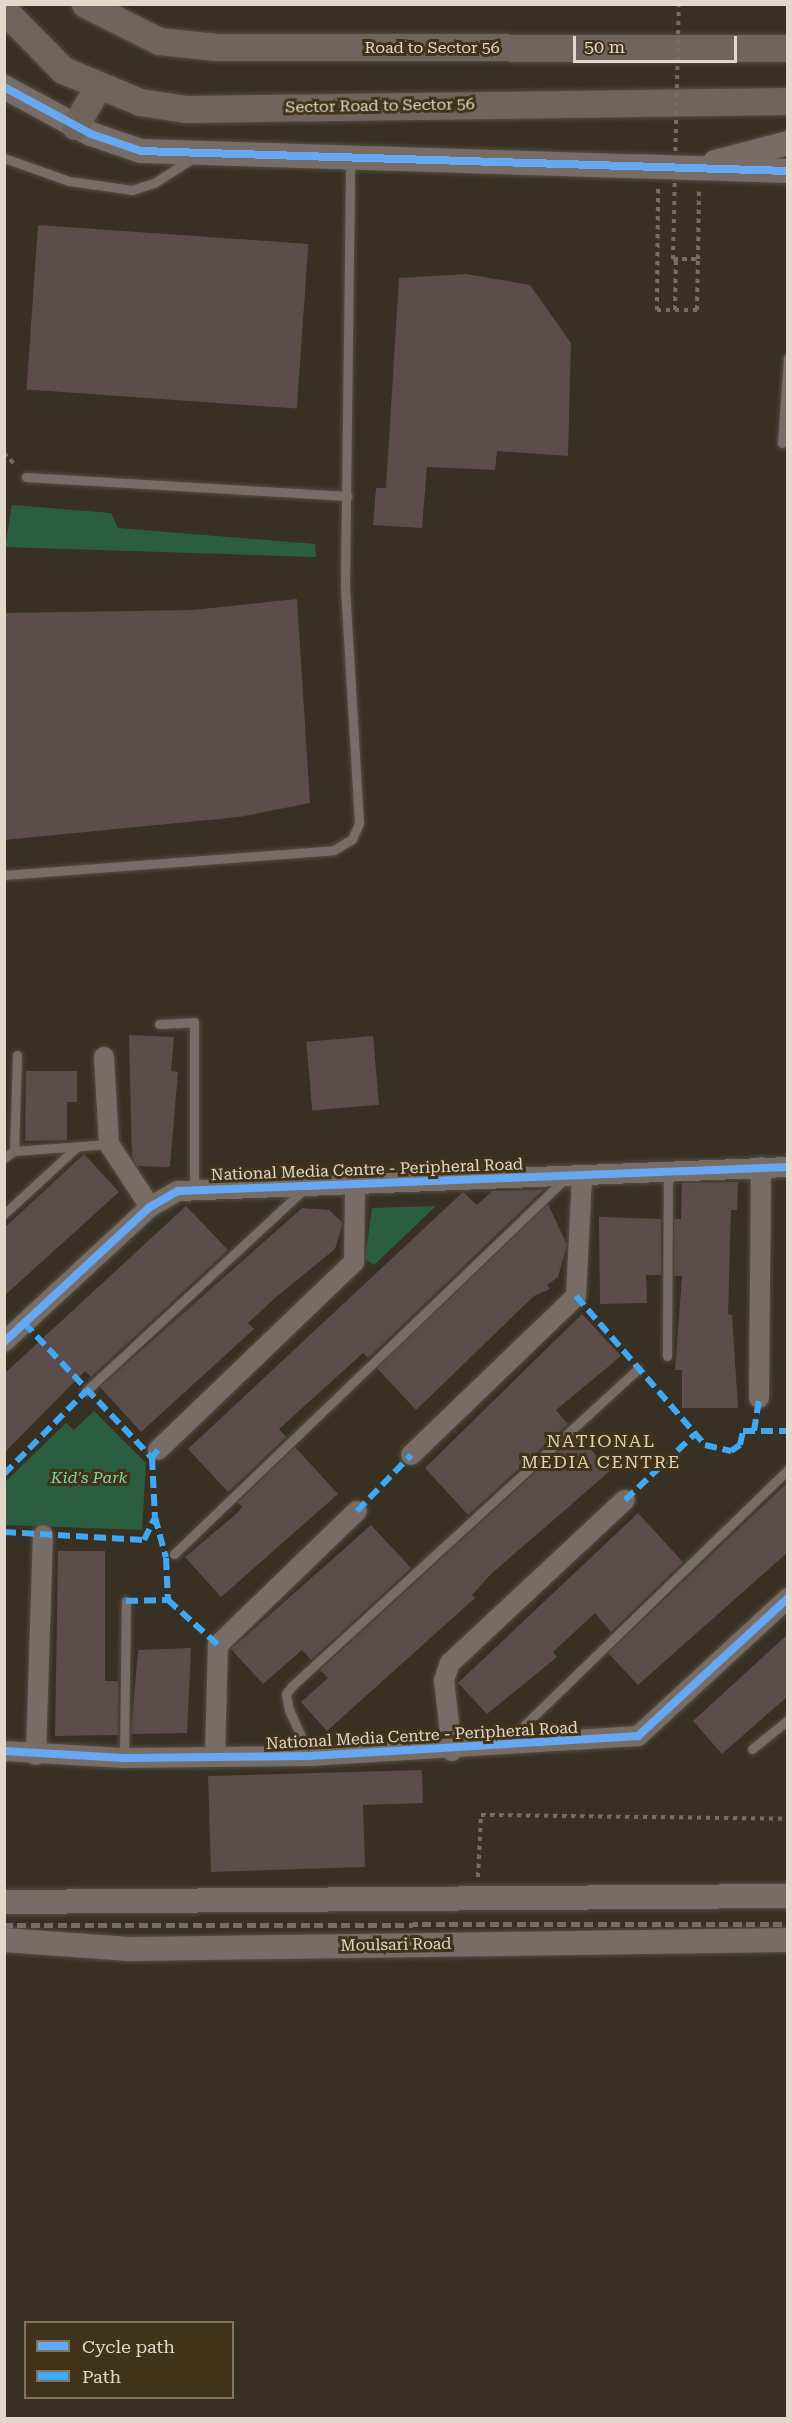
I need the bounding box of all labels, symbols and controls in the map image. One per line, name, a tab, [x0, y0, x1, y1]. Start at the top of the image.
scale bar	[576, 24, 740, 62]
text: 50 m	[584, 36, 625, 57]
street label: Road to Sector 56	[364, 38, 500, 58]
street label: Sector Road to Sector 56	[285, 95, 475, 117]
street label: National Media Centre - Peripheral Road	[211, 1155, 523, 1185]
district label: NATIONAL MEDIA CENTRE	[521, 1431, 681, 1474]
park label: Kid's Park	[51, 1468, 127, 1488]
street label: National Media Centre - Peripheral Road	[266, 1718, 578, 1754]
street label: Moulsari Road	[340, 1934, 452, 1956]
legend	[24, 2321, 234, 2399]
text: Cycle path	[82, 2336, 175, 2357]
text: Path	[82, 2366, 121, 2387]

